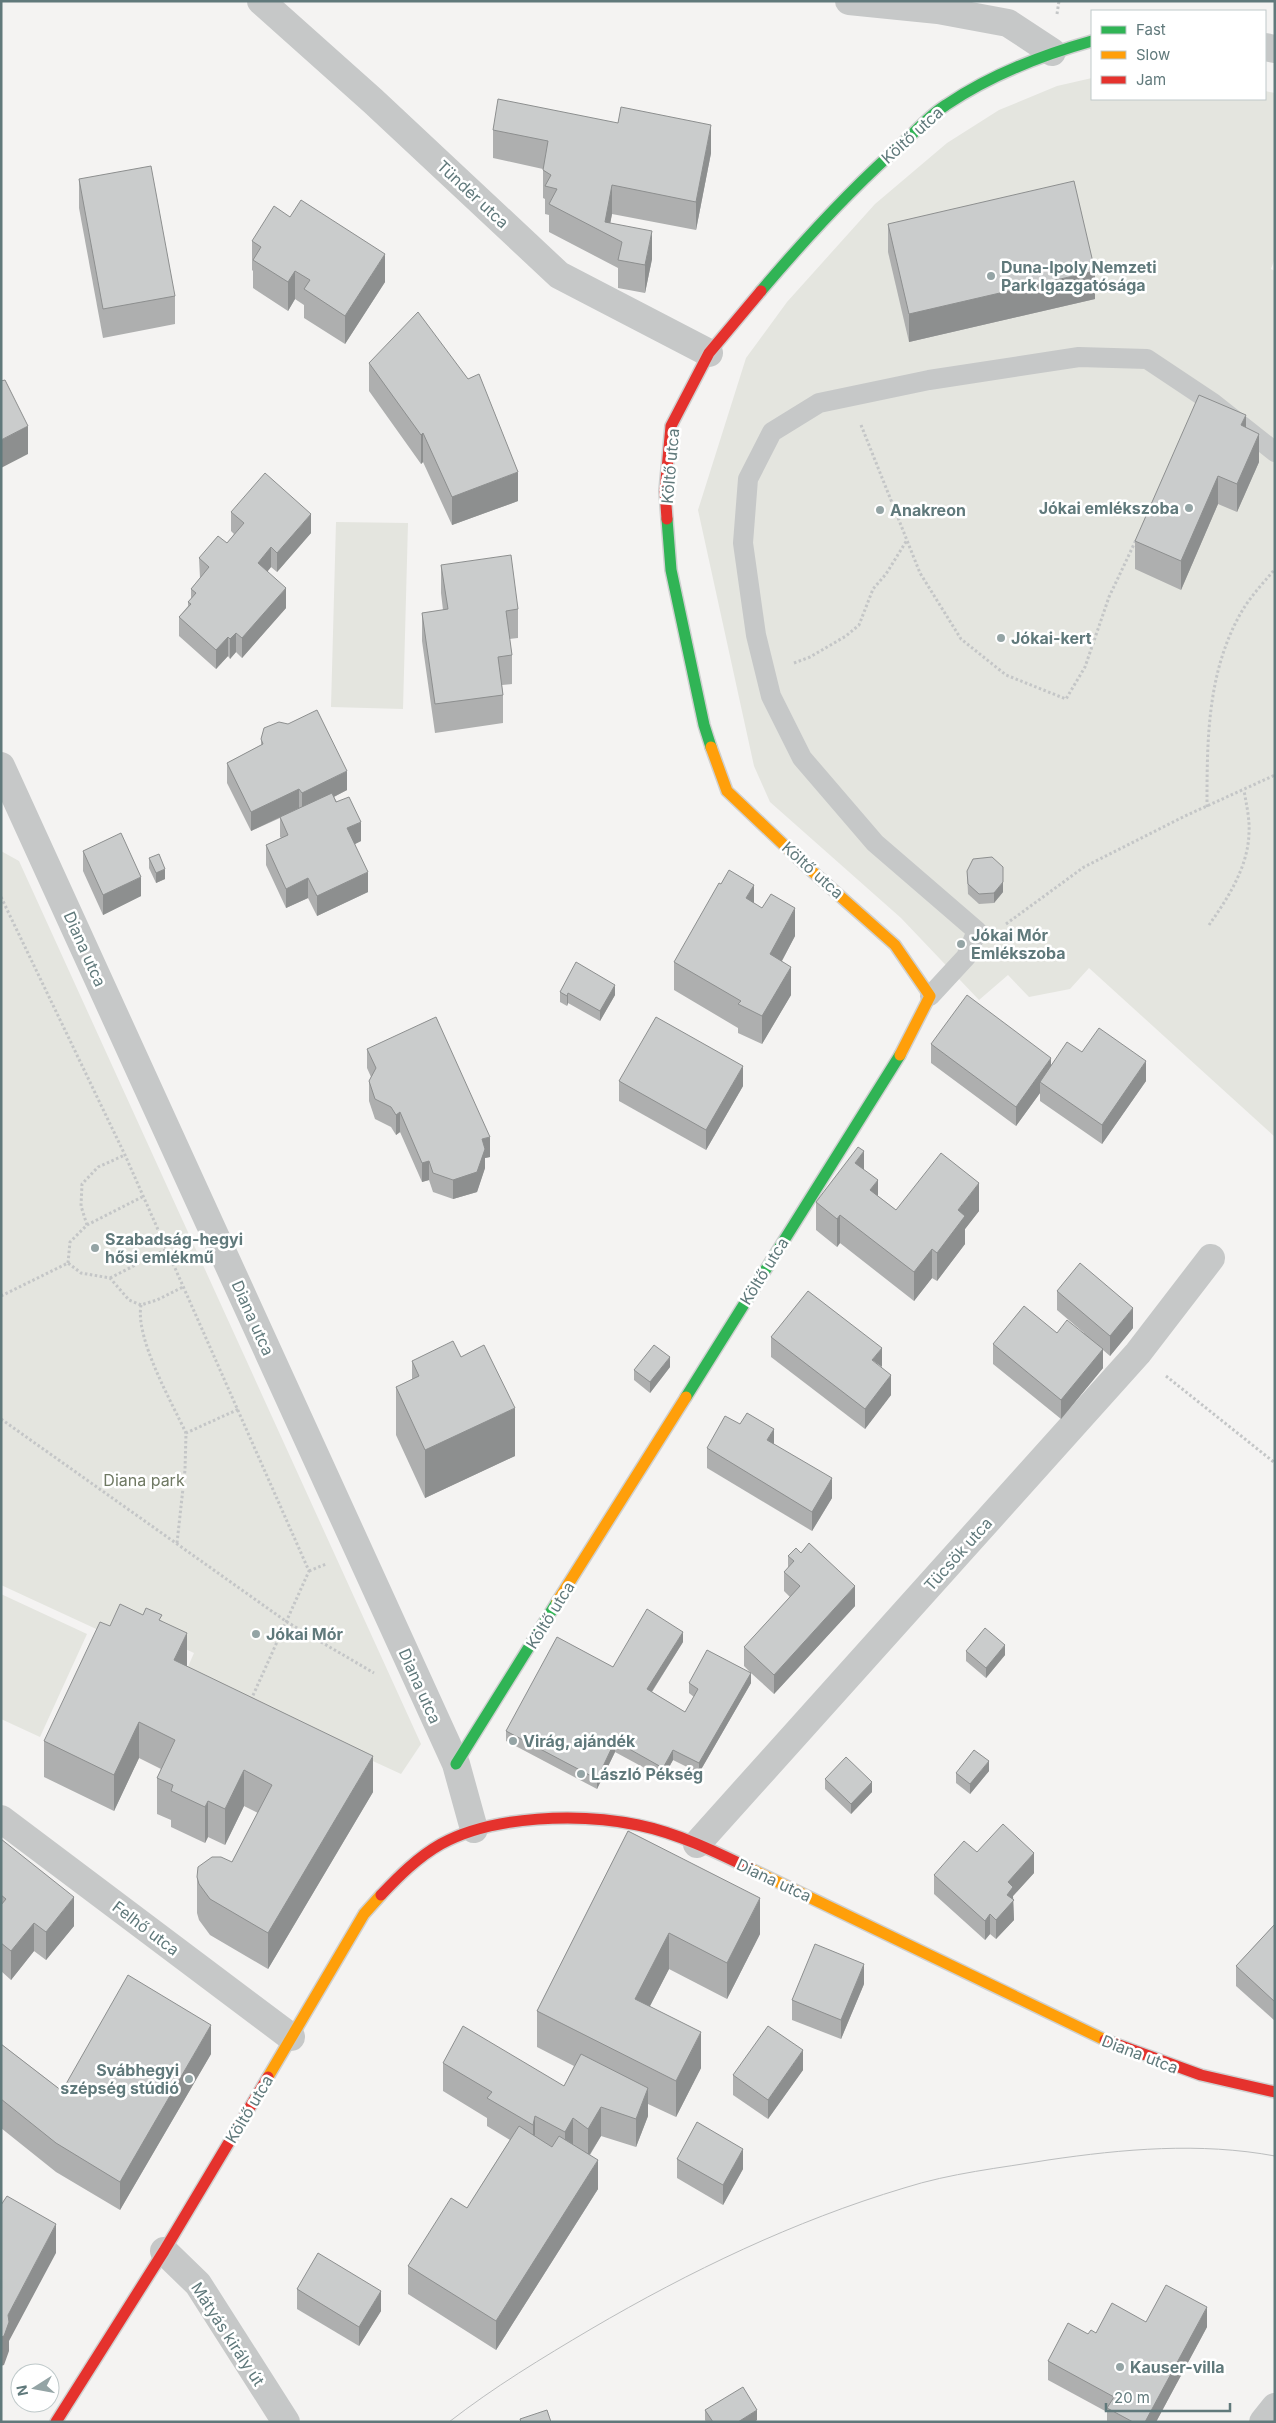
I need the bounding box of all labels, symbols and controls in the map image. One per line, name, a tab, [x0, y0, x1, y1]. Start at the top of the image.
legend	[1091, 10, 1266, 100]
text: Fast	[1136, 20, 1166, 39]
text: Slow	[1136, 45, 1170, 64]
text: Jam	[1136, 70, 1166, 89]
street label: Költő utca	[877, 102, 947, 168]
street label: Tündér utca	[433, 156, 513, 232]
place label: Duna-Ipoly Nemzeti Park Igazgatósága	[1001, 257, 1156, 295]
marker: Duna-Ipoly Nemzeti Park Igazgatósága	[985, 270, 997, 282]
street label: Költő utca	[657, 427, 683, 505]
place label: Jókai emlékszoba	[1039, 498, 1179, 518]
place label: Anakreon	[890, 500, 966, 520]
marker: Jókai emlékszoba	[1183, 502, 1195, 514]
marker: Anakreon	[874, 504, 886, 516]
place label: Jókai-kert	[1011, 628, 1092, 648]
marker: Jókai-kert	[995, 632, 1007, 644]
street label: Költő utca	[778, 837, 848, 903]
street label: Diana utca	[60, 908, 110, 990]
place label: Jókai Mór Emlékszoba	[971, 925, 1066, 963]
marker: Jókai Mór Emlékszoba	[955, 938, 967, 950]
place label: Szabadság-hegyi hősi emlékmű	[105, 1229, 243, 1267]
street label: Költő utca	[735, 1234, 793, 1308]
marker: Szabadság-hegyi hősi emlékmű	[89, 1242, 101, 1254]
street label: Diana utca	[228, 1277, 278, 1359]
park label: Diana park	[103, 1470, 185, 1490]
street label: Tücsök utca	[920, 1513, 996, 1595]
street label: Költő utca	[521, 1578, 579, 1652]
place label: Jókai Mór	[266, 1624, 344, 1644]
marker: Jókai Mór	[250, 1628, 262, 1640]
street label: Diana utca	[395, 1645, 445, 1727]
place label: Virág, ajándék	[523, 1731, 636, 1751]
marker: Virág, ajándék	[507, 1735, 519, 1747]
place label: László Pékség	[591, 1764, 703, 1784]
marker: László Pékség	[575, 1768, 587, 1780]
street label: Diana utca	[733, 1854, 815, 1906]
street label: Felhő utca	[109, 1896, 183, 1960]
street label: Diana utca	[1099, 2030, 1181, 2078]
place label: Svábhegyi szépség stúdió	[60, 2060, 179, 2098]
street label: Költő utca	[221, 2071, 277, 2147]
marker: Svábhegyi szépség stúdió	[183, 2073, 195, 2085]
street label: Mátyás király út	[187, 2278, 269, 2390]
place label: Kauser-villa	[1130, 2357, 1225, 2377]
marker: Kauser-villa	[1114, 2361, 1126, 2373]
north arrow	[10, 2363, 60, 2413]
scale bar	[1106, 2380, 1230, 2412]
text: N	[12, 2384, 31, 2397]
text: 20 m	[1114, 2388, 1150, 2407]

